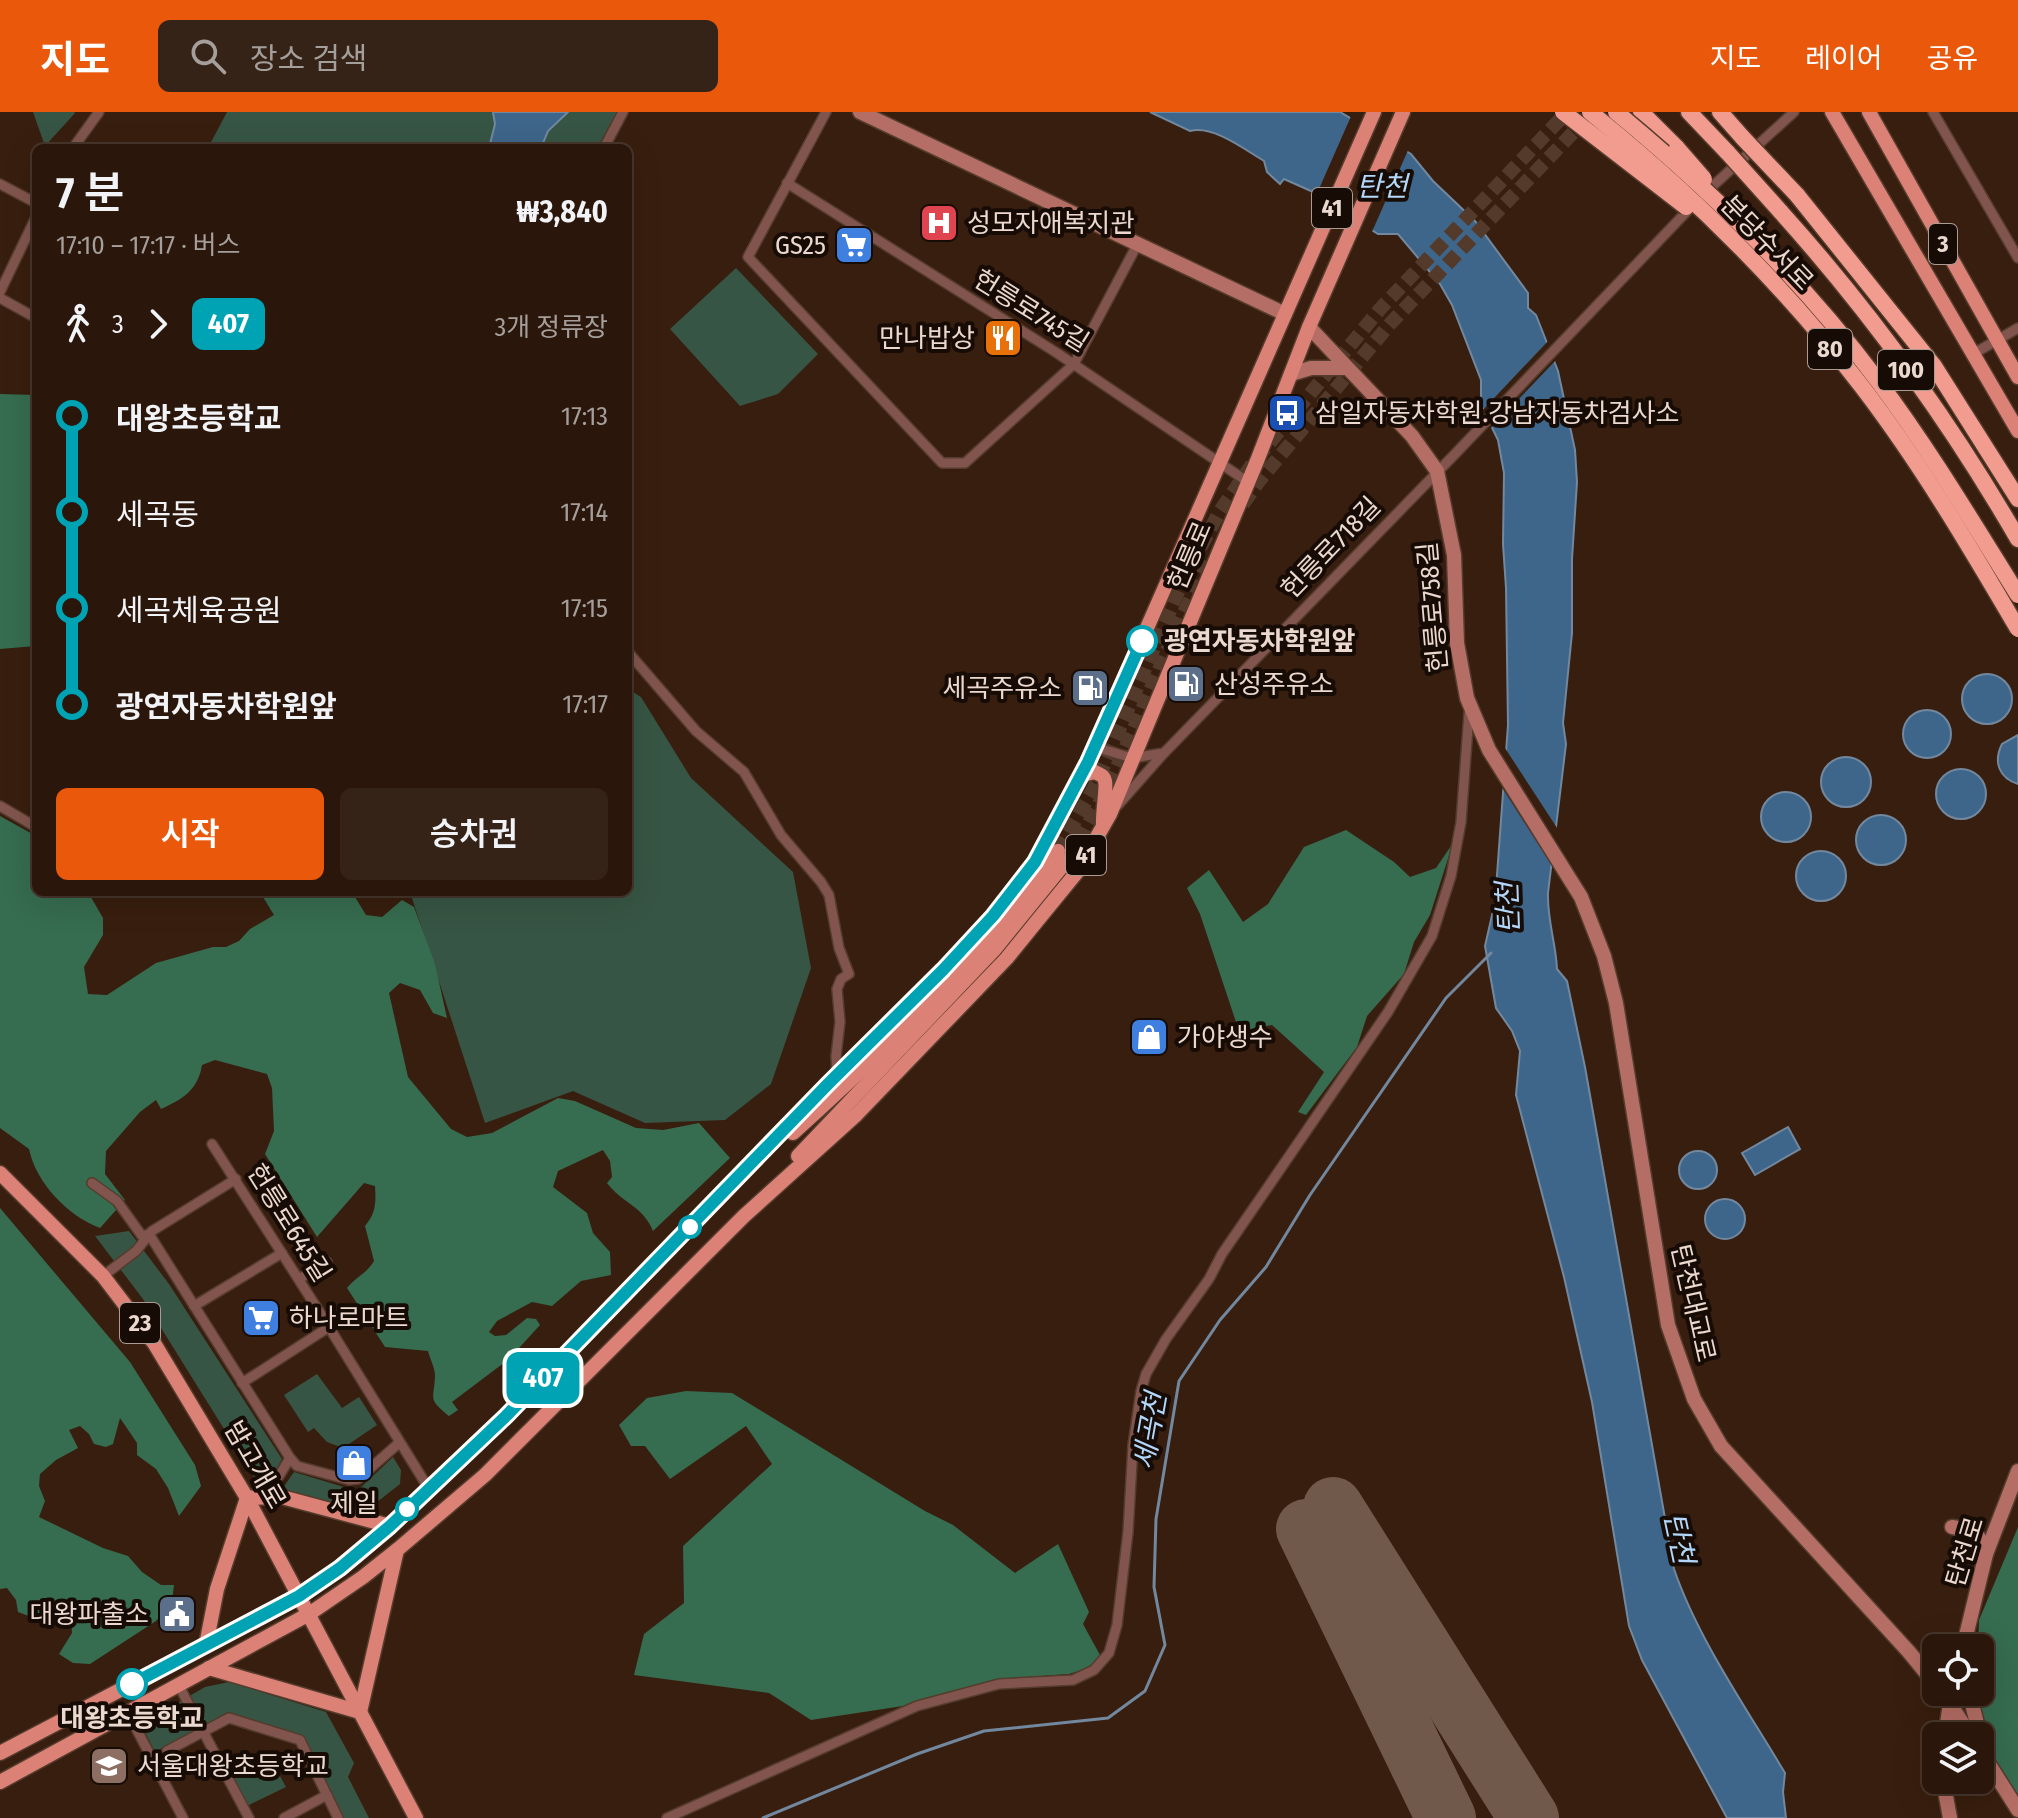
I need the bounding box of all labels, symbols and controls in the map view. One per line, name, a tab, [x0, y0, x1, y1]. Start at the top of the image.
search box	[158, 20, 718, 92]
icon: search	[186, 34, 230, 78]
text: 지도	[40, 37, 110, 83]
text: 장소 검색	[250, 41, 367, 77]
text: 지도	[1710, 42, 1761, 75]
text: 레이어	[1805, 42, 1882, 75]
text: 공유	[1926, 42, 1978, 75]
text: 7 분	[56, 167, 124, 220]
water label: 탄천	[1356, 170, 1411, 203]
road number: 41	[1312, 188, 1352, 228]
street label: 분당수서로	[1714, 189, 1820, 297]
text: ₩3,840	[516, 194, 608, 230]
hospital icon: 성모자애복지관	[918, 202, 960, 244]
place label: 성모자애복지관	[967, 208, 1135, 239]
supermarket icon: GS25	[833, 224, 875, 266]
road number: 3	[1929, 224, 1957, 264]
text: 17:10 – 17:17 · 버스	[56, 230, 241, 261]
place label: GS25	[775, 230, 826, 261]
street label: 헌릉로745길	[968, 264, 1094, 358]
icon: walk	[56, 302, 100, 346]
icon: forward	[136, 302, 180, 346]
text: 407	[208, 307, 249, 340]
text: 3	[112, 309, 124, 340]
text: 3개 정류장	[494, 312, 608, 343]
restaurant icon: 만나밥상	[982, 317, 1024, 359]
place label: 만나밥상	[879, 323, 975, 354]
road number: 80	[1808, 329, 1852, 369]
road number: 100	[1878, 350, 1934, 390]
bus stop icon: 삼일자동차학원.강남자동차검사소	[1266, 392, 1308, 434]
place label: 삼일자동차학원.강남자동차검사소	[1315, 398, 1679, 429]
text: 대왕초등학교	[116, 401, 282, 437]
text: 17:13	[561, 401, 608, 432]
street label: 헌릉로718길	[1275, 491, 1387, 605]
text: 세곡동	[116, 497, 199, 533]
text: 17:14	[560, 497, 608, 528]
street label: 헌릉로	[1162, 517, 1218, 595]
street label: 헌릉로758길	[1412, 541, 1454, 673]
text: 세곡체육공원	[116, 593, 282, 629]
text: 17:15	[561, 593, 608, 624]
marker: 광연자동차학원앞	[1127, 626, 1157, 656]
place label: 광연자동차학원앞	[1164, 626, 1355, 657]
fuel station icon: 산성주유소	[1165, 663, 1207, 705]
fuel station icon: 세곡주유소	[1069, 667, 1111, 709]
place label: 산성주유소	[1214, 669, 1334, 700]
place label: 세곡주유소	[942, 673, 1062, 704]
text: 광연자동차학원앞	[116, 689, 337, 725]
text: 17:17	[562, 689, 608, 720]
button: 시작	[56, 788, 324, 880]
button: 승차권	[340, 788, 608, 880]
road number: 41	[1066, 835, 1106, 875]
water label: 탄천	[1490, 878, 1525, 934]
shop icon: 가야생수	[1128, 1016, 1170, 1058]
place label: 가야생수	[1177, 1022, 1273, 1053]
street label: 헌릉로645길	[241, 1158, 337, 1288]
unlabelled marker	[679, 1216, 701, 1238]
street label: 탄천대교로	[1664, 1241, 1722, 1365]
supermarket icon: 하나로마트	[240, 1297, 282, 1339]
road number: 23	[120, 1303, 160, 1343]
place label: 하나로마트	[289, 1303, 409, 1334]
line badge: 407	[497, 1352, 589, 1404]
text: 407	[522, 1361, 564, 1394]
water label: 세곡천	[1127, 1387, 1174, 1472]
street label: 밤고개로	[218, 1416, 292, 1514]
shop icon: 제일	[333, 1442, 375, 1484]
place label: 제일	[330, 1488, 378, 1519]
unlabelled marker	[396, 1498, 418, 1520]
water label: 탄천	[1658, 1509, 1701, 1570]
street label: 탄천로	[1940, 1513, 1990, 1591]
public building icon: 대왕파출소	[156, 1593, 198, 1635]
place label: 대왕파출소	[29, 1599, 149, 1630]
map controls	[1922, 1634, 1994, 1794]
button: locate	[1922, 1634, 1994, 1706]
marker: 대왕초등학교	[117, 1669, 147, 1699]
place label: 대왕초등학교	[60, 1703, 204, 1734]
button: layers	[1922, 1722, 1994, 1794]
school or university icon: 서울대왕초등학교	[88, 1745, 130, 1787]
place label: 서울대왕초등학교	[137, 1751, 328, 1782]

